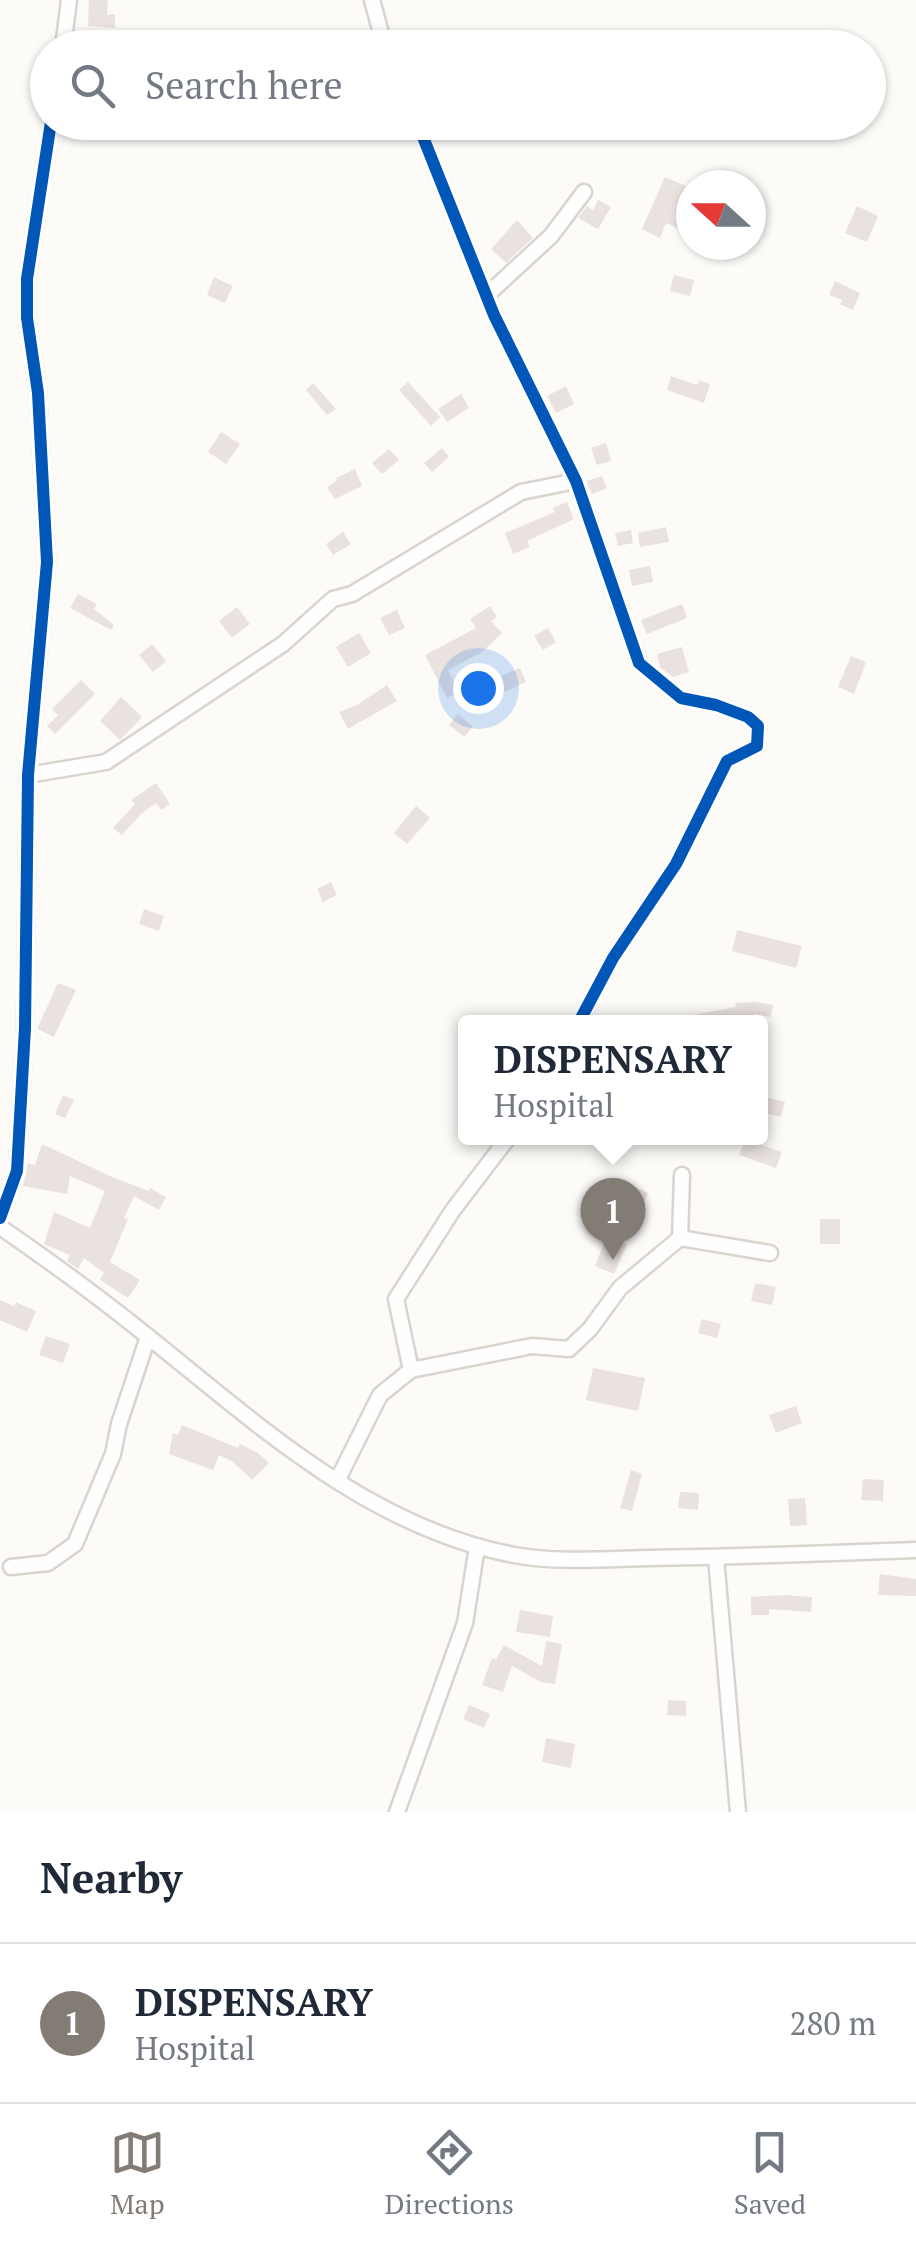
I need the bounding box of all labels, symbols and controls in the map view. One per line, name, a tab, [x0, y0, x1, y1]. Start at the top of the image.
search box	[30, 30, 886, 140]
icon: search	[65, 58, 120, 113]
text: Search here	[145, 60, 343, 110]
north arrow	[676, 170, 766, 260]
your location	[453, 663, 504, 714]
popup	[458, 1015, 768, 1145]
text: DISPENSARY	[494, 1034, 732, 1084]
text: Hospital	[494, 1084, 614, 1126]
pin: 1	[580, 1178, 646, 1260]
text: Nearby	[40, 1849, 182, 1905]
text: DISPENSARY	[135, 1977, 373, 2027]
text: 1	[63, 2002, 82, 2044]
text: 280 m	[789, 2002, 876, 2044]
text: Hospital	[135, 2027, 255, 2069]
tab: Map	[110, 2125, 165, 2222]
tab: Directions	[385, 2125, 514, 2222]
tab: Saved	[734, 2125, 806, 2222]

